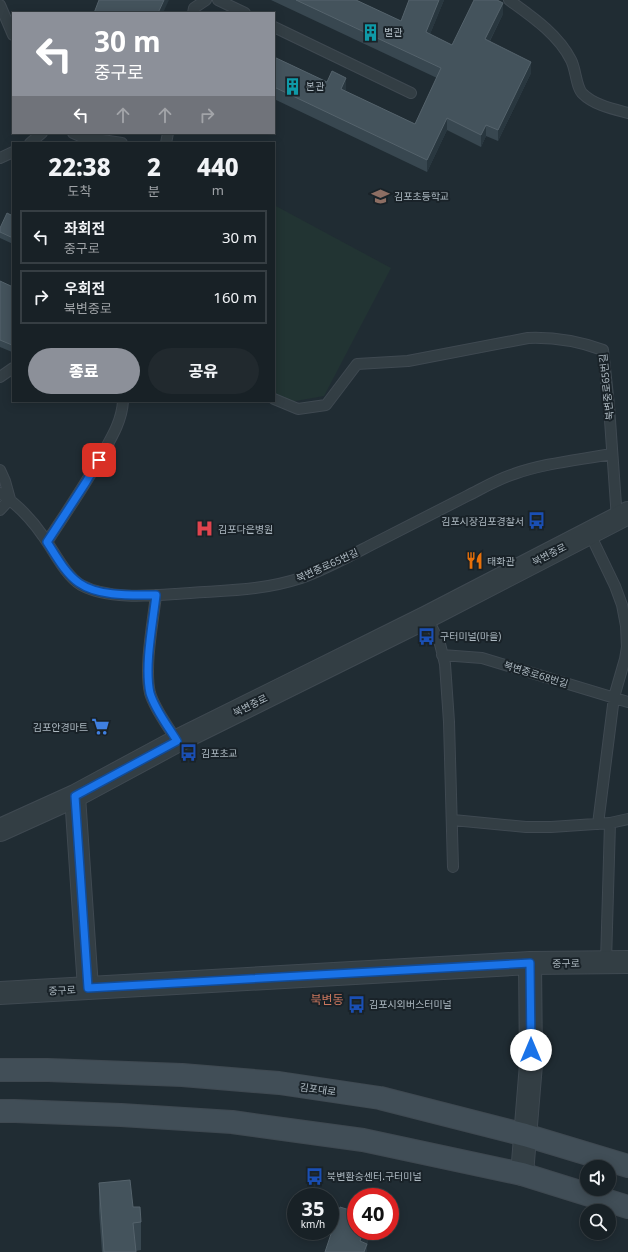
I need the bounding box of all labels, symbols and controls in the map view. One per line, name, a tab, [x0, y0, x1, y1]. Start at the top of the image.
text: 30 m	[94, 22, 161, 60]
building icon: 별관	[361, 22, 381, 42]
place label: 별관	[384, 25, 403, 39]
icon: left	[28, 28, 80, 80]
text: 중구로	[94, 60, 144, 84]
building icon: 본관	[283, 76, 303, 96]
place label: 본관	[306, 79, 325, 93]
icon: left	[70, 104, 92, 126]
icon: ahead	[112, 104, 134, 126]
icon: ahead	[154, 104, 176, 126]
icon: right	[196, 104, 218, 126]
text: 22:38	[48, 150, 111, 183]
text: 2	[147, 150, 161, 183]
text: 440	[197, 150, 239, 183]
text: m	[212, 181, 224, 199]
text: 도착	[67, 182, 91, 200]
text: 분	[148, 182, 160, 200]
school or university icon: 김포초등학교	[371, 186, 391, 206]
place label: 김포초등학교	[394, 189, 449, 203]
text: 좌회전	[64, 218, 105, 238]
icon: left	[30, 226, 52, 248]
text: 30 m	[222, 227, 257, 247]
text: 중구로	[64, 239, 100, 257]
text: 우회전	[64, 278, 105, 298]
icon: right	[30, 286, 52, 308]
text: 160 m	[213, 287, 257, 307]
text: 북변중로	[64, 299, 112, 317]
button: 종료	[28, 348, 140, 394]
button: 공유	[148, 348, 259, 394]
street label: 북변중로65번길	[596, 353, 616, 421]
pin	[82, 443, 116, 477]
icon: arrive	[88, 449, 110, 471]
bus stop icon: 김포시장김포경찰서	[527, 511, 547, 531]
place label: 김포시장김포경찰서	[441, 514, 524, 528]
hospital icon: 김포다은병원	[195, 519, 215, 539]
place label: 김포다은병원	[218, 522, 273, 536]
street label: 북변중로	[529, 539, 569, 569]
street label: 북변중로65번길	[294, 545, 360, 585]
restaurant icon: 태화관	[464, 551, 484, 571]
place label: 태화관	[487, 554, 515, 568]
bus stop icon: 구터미널(마을)	[417, 626, 437, 646]
place label: 구터미널(마을)	[440, 629, 501, 643]
street label: 북변중로68번길	[502, 658, 570, 690]
street label: 북변중로	[230, 691, 270, 719]
supermarket icon: 김포안경마트	[91, 717, 111, 737]
place label: 김포안경마트	[33, 720, 88, 734]
bus stop icon: 김포초교	[178, 743, 198, 763]
place label: 김포초교	[201, 746, 238, 760]
street label: 중구로	[552, 956, 580, 970]
street label: 중구로	[48, 982, 76, 998]
district label: 북변동	[310, 991, 344, 1008]
bus stop icon: 김포시외버스터미널	[346, 994, 366, 1014]
place label: 김포시외버스터미널	[369, 997, 452, 1011]
position arrow	[510, 1029, 552, 1071]
street label: 김포대로	[299, 1080, 337, 1098]
map controls	[580, 1160, 616, 1240]
button: sound	[580, 1160, 616, 1196]
bus stop icon: 북변환승센터.구터미널	[304, 1166, 324, 1186]
place label: 북변환승센터.구터미널	[327, 1169, 422, 1183]
speed limit sign: 40	[347, 1188, 399, 1240]
text: 35	[302, 1195, 324, 1222]
button: search	[580, 1204, 616, 1240]
text: km/h	[301, 1217, 325, 1231]

